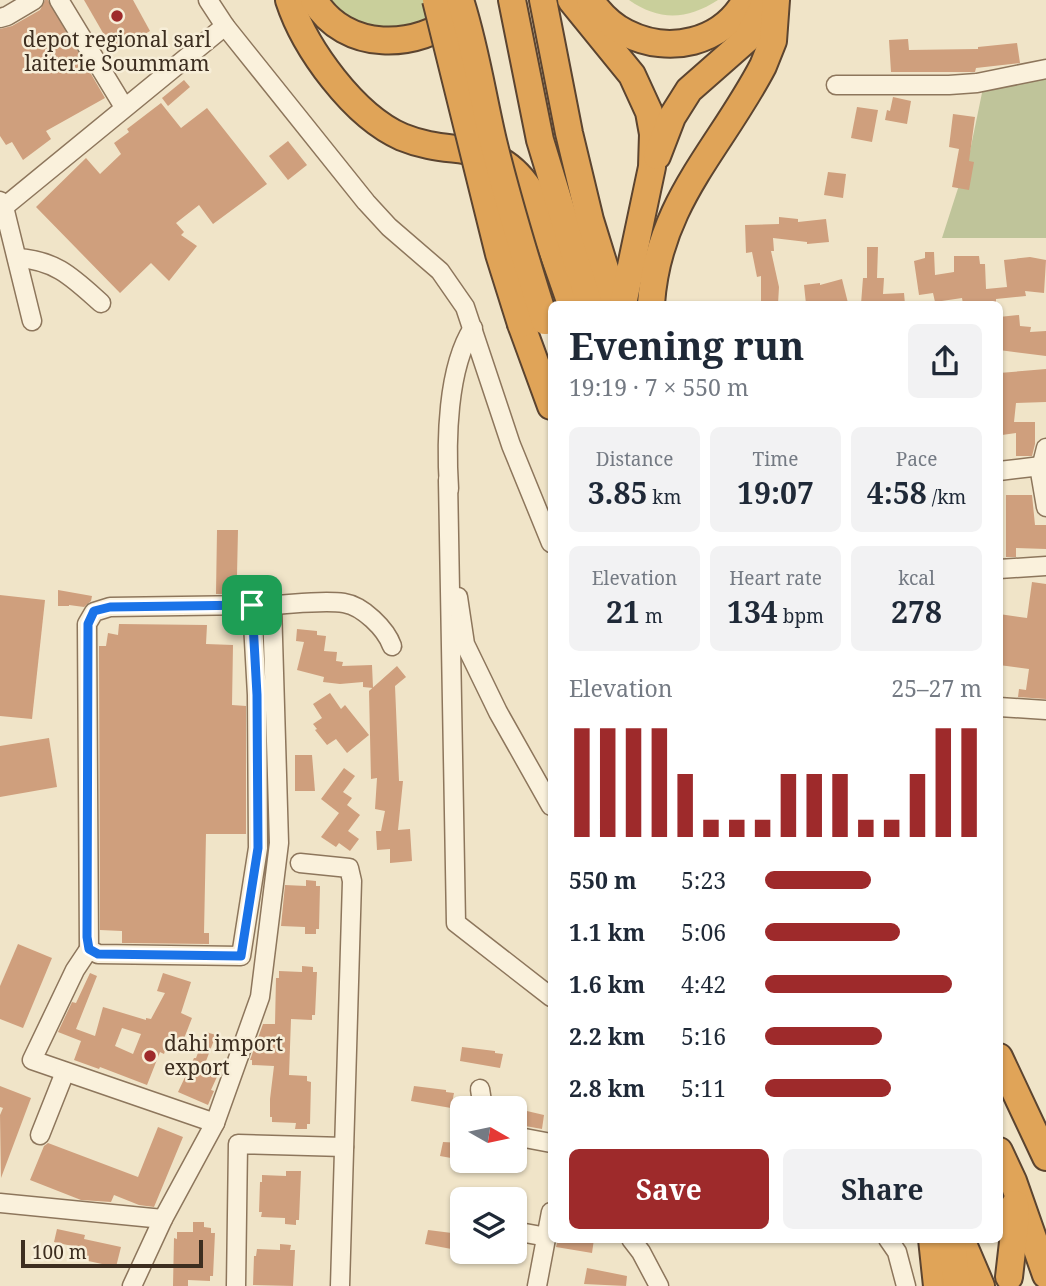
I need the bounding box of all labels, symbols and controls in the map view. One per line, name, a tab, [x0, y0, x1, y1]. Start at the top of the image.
marker: depot regional sarl laiterie Soummam	[109, 8, 125, 24]
place label: depot regional sarl laiterie Soummam	[23, 25, 212, 77]
text: Evening run	[569, 319, 804, 371]
button: share	[908, 324, 982, 398]
text: 19:19 · 7 × 550 m	[569, 371, 749, 403]
text: Distance	[596, 446, 673, 472]
text: Time	[753, 446, 798, 472]
text: Pace	[896, 446, 937, 472]
text: 3.85	[588, 472, 647, 513]
text: 19:07	[737, 472, 814, 513]
text: 4:58	[867, 472, 927, 513]
text: km	[647, 484, 681, 510]
text: /km	[927, 484, 966, 510]
text: Elevation	[592, 565, 677, 591]
text: Heart rate	[729, 565, 822, 591]
text: kcal	[898, 565, 935, 591]
pin	[222, 575, 282, 635]
icon: arrive	[233, 586, 271, 624]
text: 21	[606, 591, 640, 632]
text: 134	[727, 591, 778, 632]
text: 278	[891, 591, 942, 632]
text: m	[640, 603, 663, 629]
text: bpm	[778, 603, 824, 629]
text: Elevation	[569, 672, 673, 704]
text: 25–27 m	[891, 672, 982, 704]
text: 550 m	[569, 864, 637, 896]
text: 5:23	[681, 864, 726, 896]
text: 1.1 km	[569, 916, 645, 948]
text: 5:06	[681, 916, 726, 948]
text: 1.6 km	[569, 968, 645, 1000]
text: 4:42	[681, 968, 726, 1000]
text: 2.2 km	[569, 1020, 645, 1052]
text: 5:16	[681, 1020, 726, 1052]
place label: dahi import export	[164, 1029, 283, 1081]
marker: dahi import export	[142, 1048, 158, 1064]
text: 2.8 km	[569, 1072, 645, 1104]
text: 5:11	[681, 1072, 726, 1104]
north arrow	[450, 1096, 527, 1172]
map controls	[450, 1096, 527, 1264]
button: Save	[569, 1149, 769, 1229]
button: Share	[783, 1149, 982, 1229]
button: layers	[450, 1187, 527, 1264]
scale bar	[21, 1237, 203, 1269]
text: 100 m	[32, 1239, 87, 1265]

